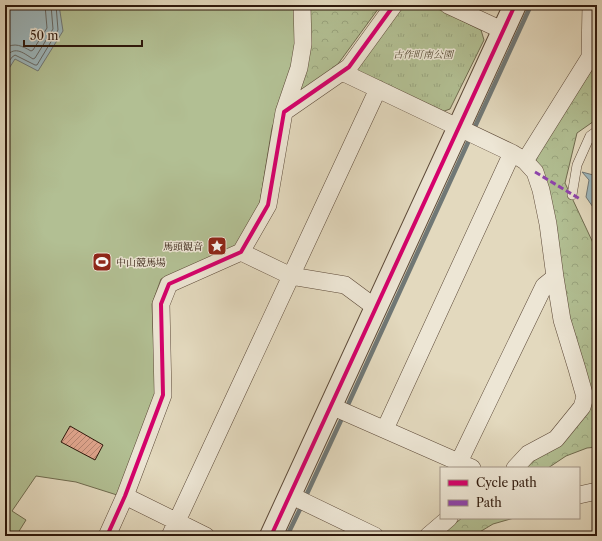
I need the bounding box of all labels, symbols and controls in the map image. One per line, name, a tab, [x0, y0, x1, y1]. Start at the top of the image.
scale bar	[24, 22, 142, 48]
text: 50 m	[30, 28, 59, 43]
park label: 古作町南公園	[393, 48, 455, 61]
place icon: 馬頭観音	[206, 235, 228, 257]
place label: 馬頭観音	[163, 240, 203, 253]
sports icon: 中山競馬場	[91, 251, 113, 273]
place label: 中山競馬場	[116, 256, 166, 269]
legend	[440, 467, 580, 519]
text: Cycle path	[476, 475, 537, 490]
text: Path	[476, 495, 502, 510]

